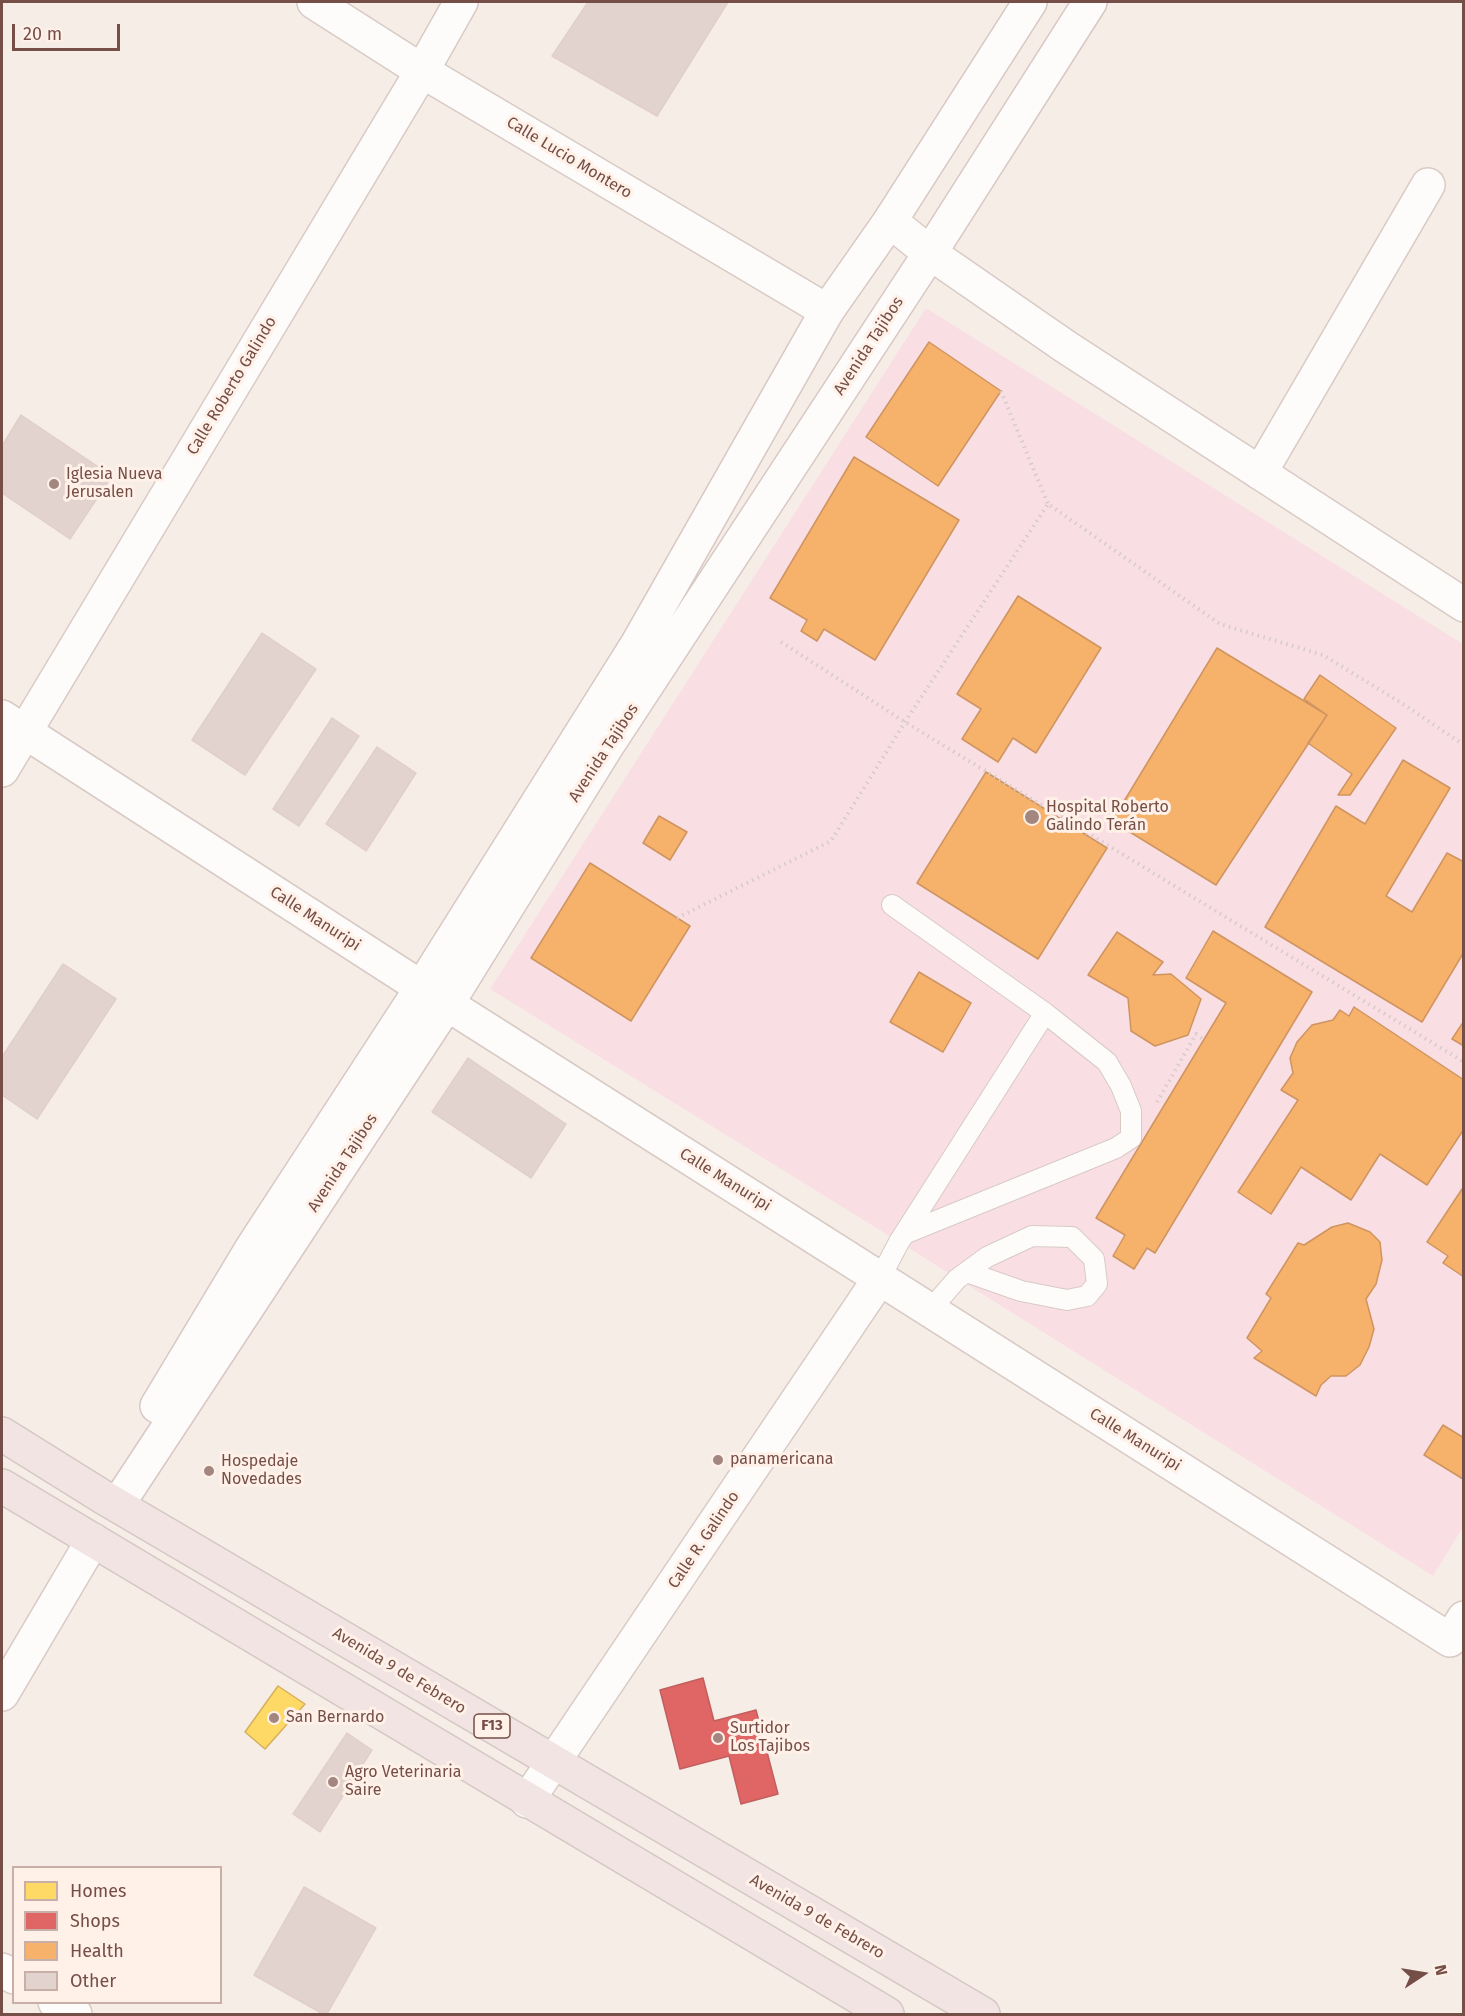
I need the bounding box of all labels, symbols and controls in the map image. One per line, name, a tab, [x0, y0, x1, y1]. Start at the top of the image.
scale bar	[15, 12, 123, 50]
text: 20 m	[23, 23, 62, 45]
street label: Calle Lucio Montero	[503, 113, 635, 203]
street label: Avenida Tajibos	[830, 293, 908, 399]
street label: Calle Roberto Galindo	[183, 313, 281, 459]
place label: Iglesia Nueva Jerusalen	[66, 465, 163, 503]
marker: Iglesia Nueva Jerusalen	[47, 477, 61, 491]
street label: Avenida Tajibos	[565, 700, 643, 806]
place label: Hospital Roberto Galindo Terán	[1046, 798, 1169, 836]
marker: Hospital Roberto Galindo Terán	[1023, 808, 1041, 826]
street label: Calle Manuripi	[266, 883, 364, 955]
street label: Avenida Tajibos	[304, 1110, 382, 1216]
street label: Calle Manuripi	[676, 1144, 774, 1216]
street label: Calle Manuripi	[1086, 1404, 1184, 1476]
place label: panamericana	[730, 1450, 834, 1470]
place label: Hospedaje Novedades	[221, 1452, 302, 1490]
marker: panamericana	[711, 1453, 725, 1467]
marker: Hospedaje Novedades	[202, 1464, 216, 1478]
street label: Calle R. Galindo	[664, 1488, 744, 1592]
street label: Avenida 9 de Febrero	[329, 1624, 469, 1718]
place label: San Bernardo	[286, 1708, 384, 1728]
marker: San Bernardo	[267, 1711, 281, 1725]
road number: F13	[474, 1714, 510, 1738]
place label: Surtidor Los Tajibos	[730, 1719, 810, 1757]
marker: Surtidor Los Tajibos	[711, 1731, 725, 1745]
place label: Agro Veterinaria Saire	[345, 1763, 461, 1801]
marker: Agro Veterinaria Saire	[326, 1775, 340, 1789]
legend	[12, 1866, 222, 2004]
street label: Avenida 9 de Febrero	[746, 1871, 888, 1963]
text: Homes	[70, 1880, 126, 1902]
text: Shops	[70, 1910, 120, 1932]
text: Health	[70, 1940, 124, 1962]
north arrow	[1393, 1944, 1453, 2004]
text: N	[1431, 1963, 1451, 1977]
text: Other	[70, 1970, 116, 1992]

